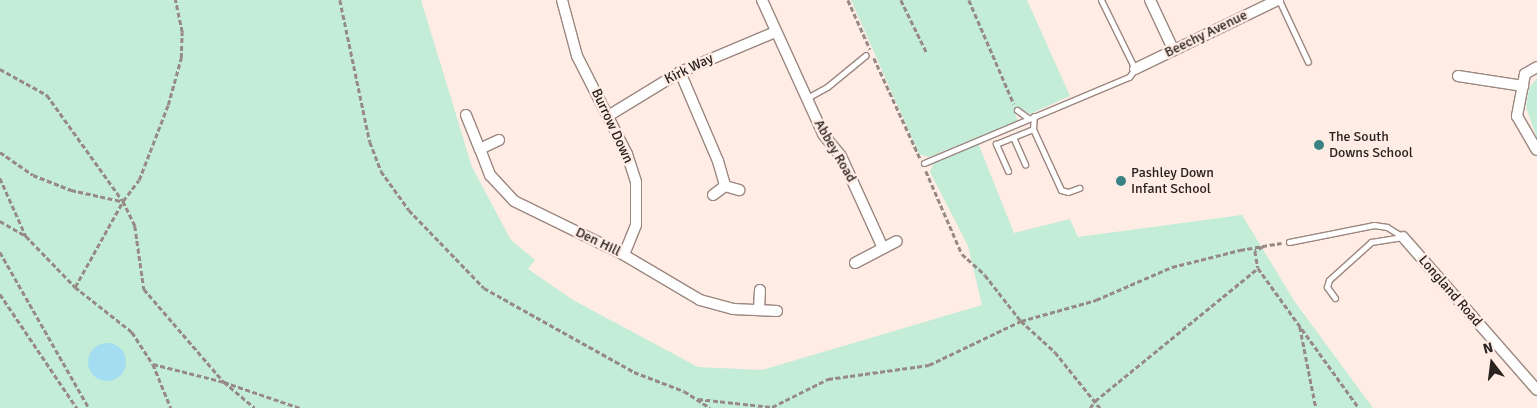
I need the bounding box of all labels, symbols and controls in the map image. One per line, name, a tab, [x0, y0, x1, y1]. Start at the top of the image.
street label: Beechy Avenue	[1162, 7, 1250, 61]
street label: Kirk Way	[662, 50, 716, 88]
street label: Burrow Down	[587, 86, 637, 166]
street label: Abbey Road	[810, 117, 860, 185]
place label: The South Downs School	[1329, 129, 1413, 162]
marker: The South Downs School	[1313, 139, 1325, 151]
place label: Pashley Down Infant School	[1131, 165, 1214, 198]
marker: Pashley Down Infant School	[1115, 175, 1127, 187]
street label: Den Hill	[573, 224, 623, 260]
street label: Longland Road	[1415, 252, 1485, 330]
north arrow	[1467, 338, 1517, 388]
text: N	[1481, 339, 1495, 358]

